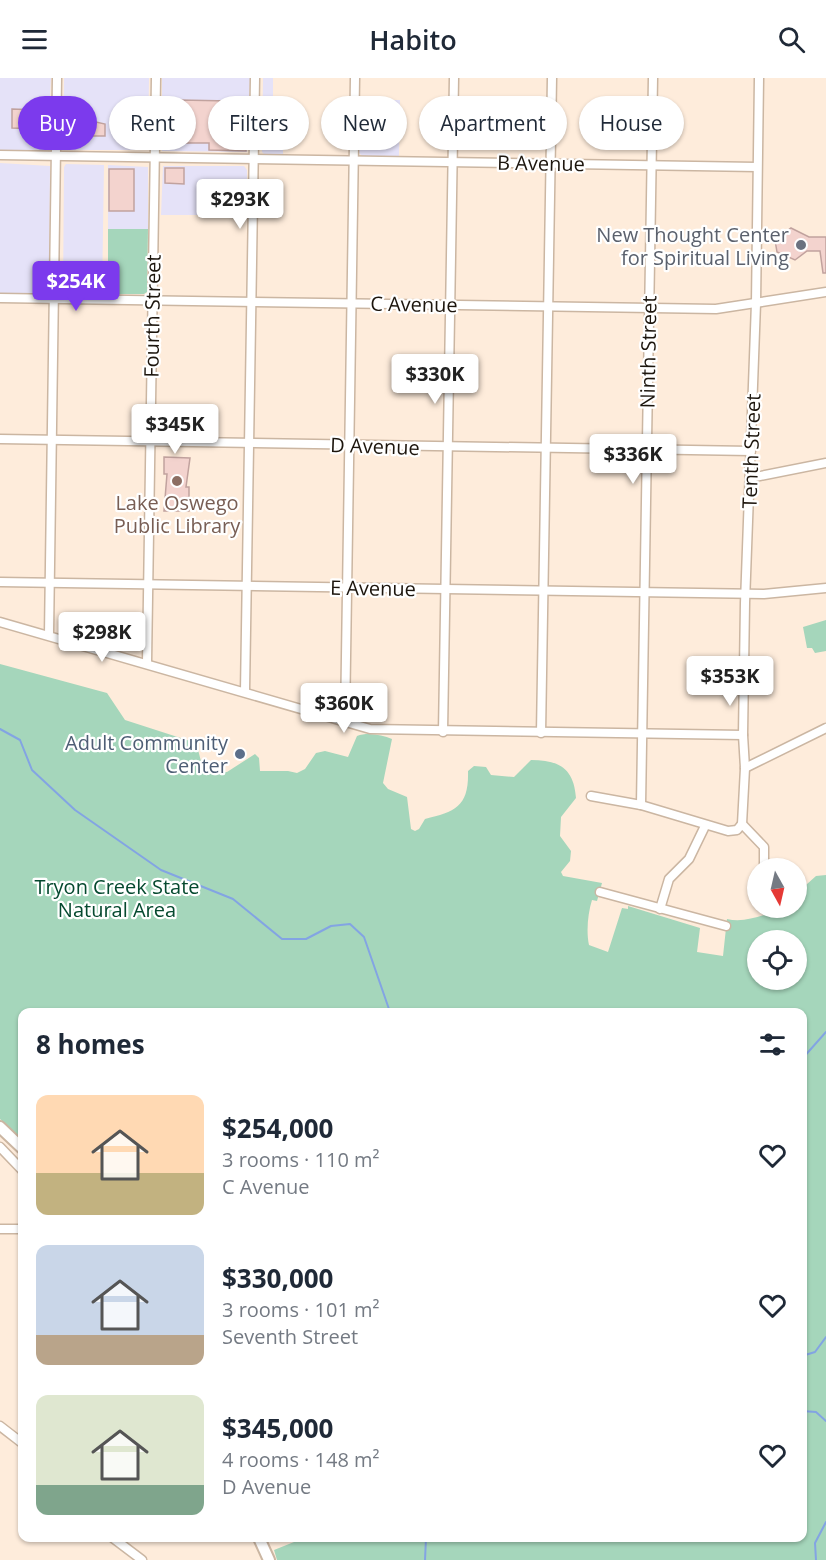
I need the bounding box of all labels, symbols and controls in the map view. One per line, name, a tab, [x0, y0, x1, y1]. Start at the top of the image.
text: Habito	[369, 21, 457, 58]
icon: menu	[18, 23, 51, 56]
icon: search	[775, 23, 808, 56]
chip: Buy	[18, 96, 97, 150]
chip: Rent	[109, 96, 196, 150]
chip: Filters	[208, 96, 309, 150]
chip: New	[321, 96, 407, 150]
chip: Apartment	[419, 96, 567, 150]
chip: House	[579, 96, 684, 150]
street label: B Avenue	[497, 149, 585, 177]
pin: $293K	[198, 179, 282, 230]
text: $293K	[210, 185, 270, 212]
place label: New Thought Center for Spiritual Living	[596, 221, 789, 271]
marker: New Thought Center for Spiritual Living	[794, 238, 808, 252]
street label: Fourth Street	[137, 254, 167, 378]
pin: $254K	[34, 261, 118, 312]
text: $254K	[46, 267, 106, 294]
street label: C Avenue	[370, 290, 458, 318]
street label: Ninth Street	[634, 295, 662, 409]
pin: $330K	[393, 354, 477, 405]
text: $330K	[405, 360, 465, 387]
street label: Tenth Street	[736, 393, 766, 509]
pin: $345K	[133, 404, 217, 455]
text: $345K	[145, 410, 205, 437]
street label: D Avenue	[330, 431, 420, 461]
pin: $336K	[591, 434, 675, 485]
text: $336K	[603, 440, 663, 467]
marker: Lake Oswego Public Library	[170, 474, 184, 488]
place label: Lake Oswego Public Library	[114, 489, 241, 539]
street label: E Avenue	[330, 574, 416, 602]
pin: $298K	[60, 612, 144, 663]
text: $298K	[72, 618, 132, 645]
pin: $353K	[688, 656, 772, 707]
text: $353K	[700, 662, 760, 689]
pin: $360K	[302, 683, 386, 734]
text: $360K	[314, 689, 374, 716]
place label: Adult Community Center	[65, 729, 229, 779]
marker: Adult Community Center	[233, 747, 247, 761]
north arrow	[747, 858, 807, 918]
map controls	[747, 858, 807, 990]
park label: Tryon Creek State Natural Area	[34, 873, 200, 923]
button: locate	[747, 930, 807, 990]
text: 8 homes	[36, 1026, 145, 1062]
icon: filters	[756, 1028, 789, 1061]
text: $254,000	[222, 1110, 333, 1146]
icon: home	[84, 1119, 156, 1191]
icon: heart	[756, 1139, 789, 1172]
text: 3 rooms · 110 m²	[222, 1146, 380, 1173]
text: C Avenue	[222, 1173, 309, 1200]
text: $330,000	[222, 1260, 333, 1296]
icon: home	[84, 1269, 156, 1341]
icon: heart	[756, 1289, 789, 1322]
text: 3 rooms · 101 m²	[222, 1296, 380, 1323]
text: Seventh Street	[222, 1323, 358, 1350]
text: $345,000	[222, 1410, 333, 1446]
icon: home	[84, 1419, 156, 1491]
icon: heart	[756, 1439, 789, 1472]
text: 4 rooms · 148 m²	[222, 1446, 380, 1473]
text: D Avenue	[222, 1473, 311, 1500]

